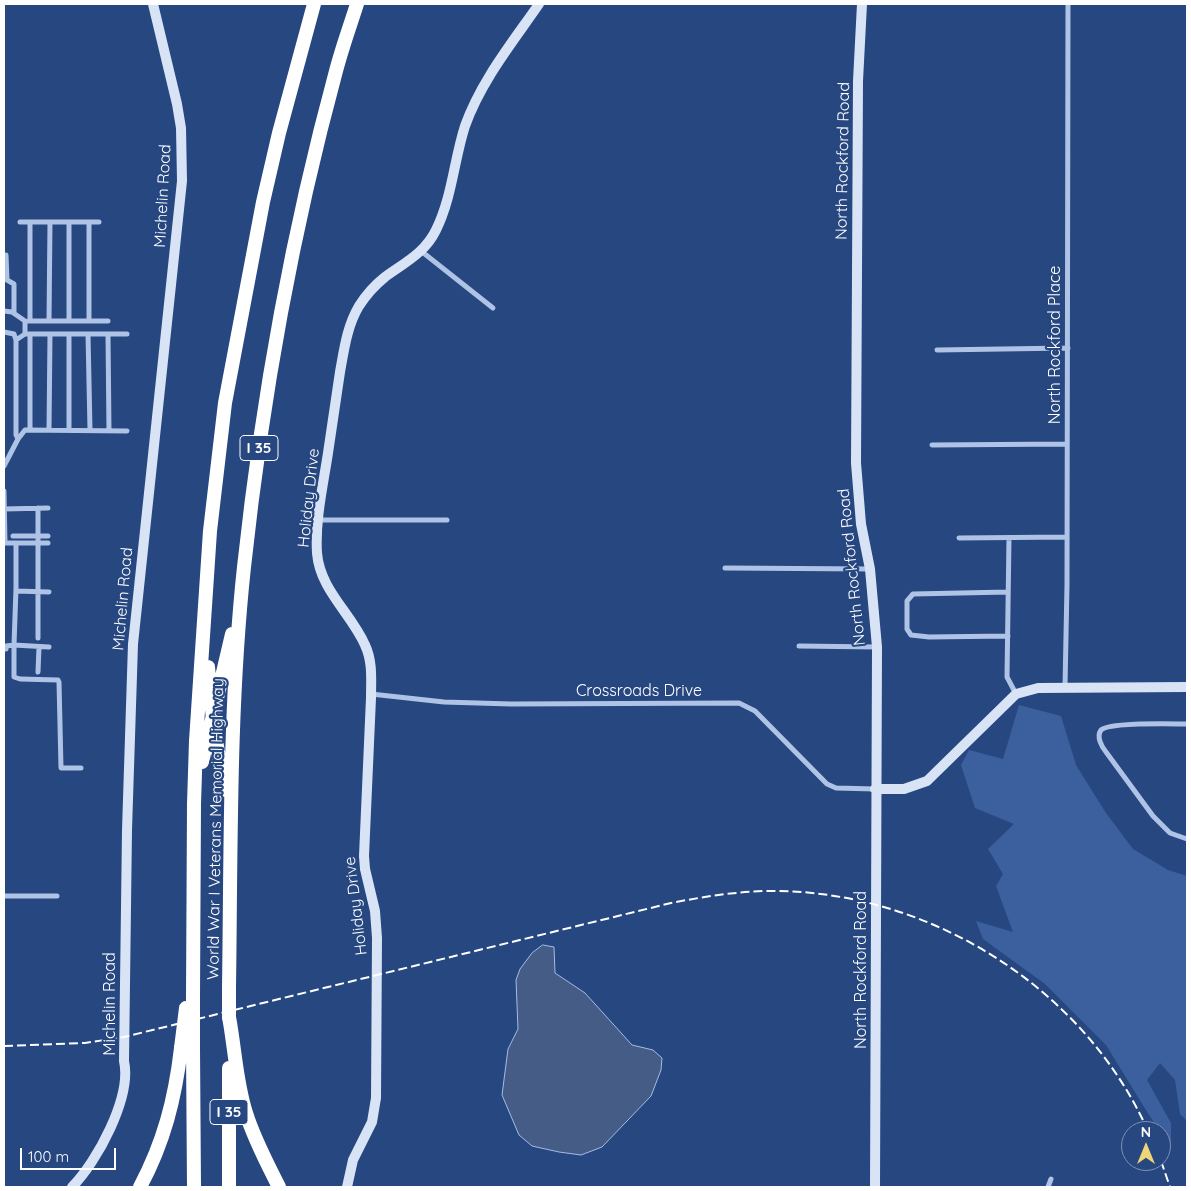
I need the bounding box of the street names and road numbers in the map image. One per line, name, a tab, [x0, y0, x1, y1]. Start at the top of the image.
street label: North Rockford Road	[832, 82, 854, 240]
street label: Michelin Road	[151, 144, 175, 248]
street label: North Rockford Place	[1045, 266, 1065, 424]
road number: I 35	[240, 436, 278, 460]
street label: Holiday Drive	[294, 447, 324, 549]
street label: North Rockford Road	[834, 487, 870, 647]
street label: Michelin Road	[109, 547, 137, 651]
street label: World War I Veterans Memorial Highway	[204, 678, 228, 980]
street label: Crossroads Drive	[576, 681, 702, 701]
street label: Holiday Drive	[340, 855, 372, 957]
street label: North Rockford Road	[851, 891, 871, 1049]
street label: Michelin Road	[100, 952, 120, 1056]
road number: I 35	[210, 1100, 248, 1124]

